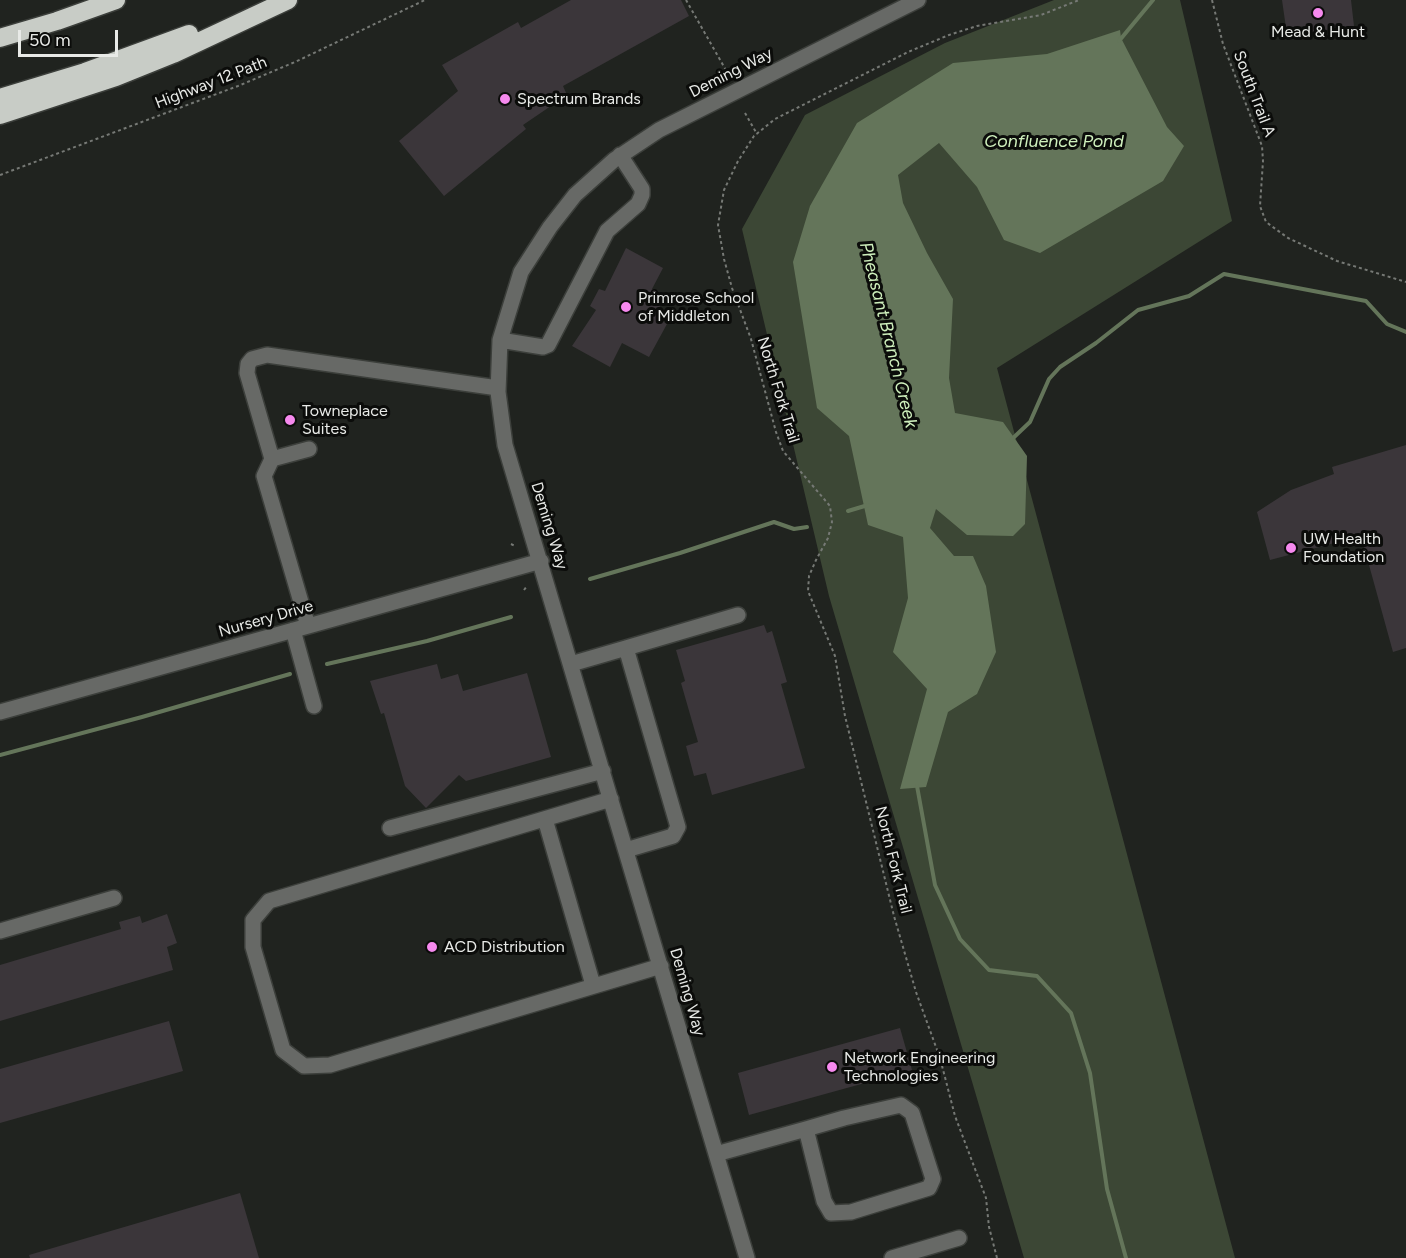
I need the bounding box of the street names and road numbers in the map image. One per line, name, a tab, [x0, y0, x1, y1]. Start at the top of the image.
street label: Deming Way	[686, 44, 776, 102]
street label: South Trail A	[1229, 48, 1279, 140]
street label: Highway 12 Path	[152, 53, 270, 113]
street label: North Fork Trail	[753, 335, 803, 445]
street label: Deming Way	[527, 480, 571, 572]
street label: Nursery Drive	[216, 596, 316, 642]
street label: North Fork Trail	[870, 804, 916, 916]
street label: Deming Way	[665, 946, 709, 1038]

